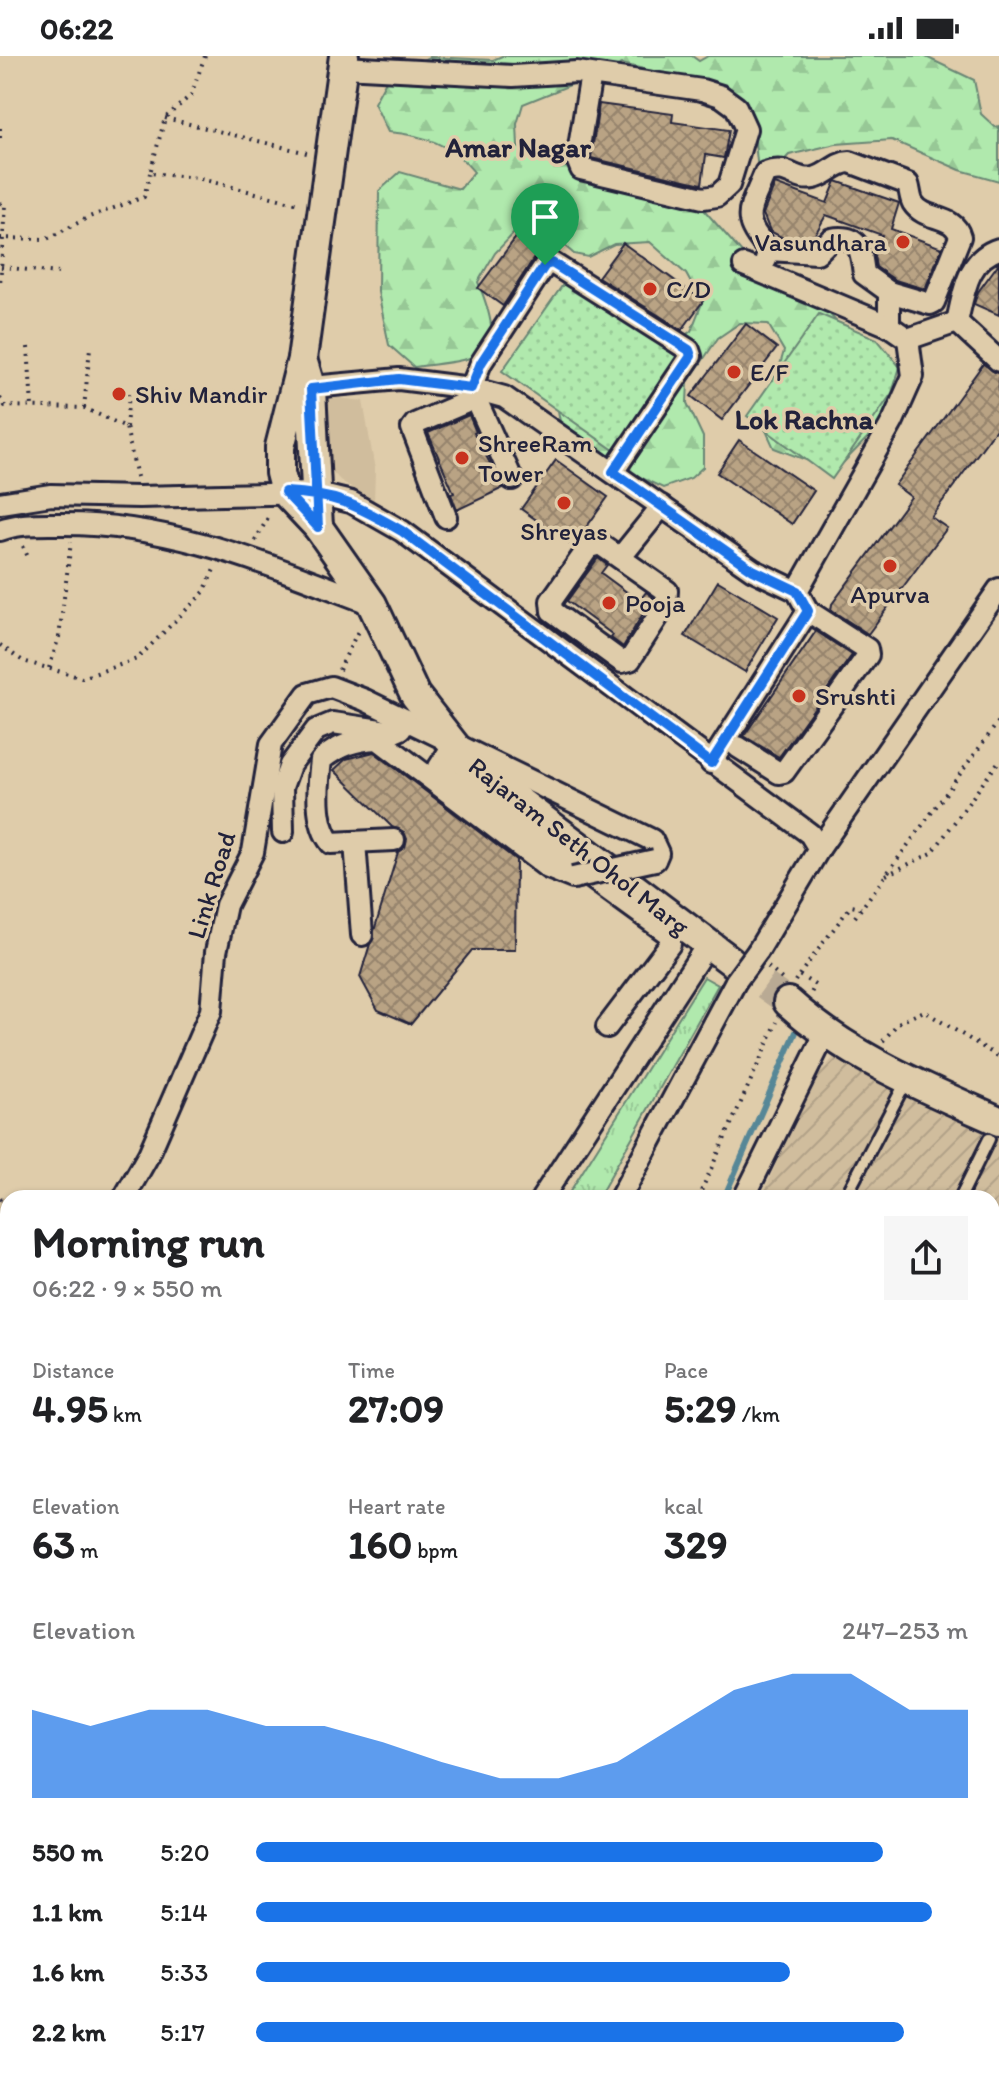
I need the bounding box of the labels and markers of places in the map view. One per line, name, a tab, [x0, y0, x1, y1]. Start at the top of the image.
pin	[511, 183, 579, 265]
place label: Vasundhara	[755, 226, 887, 258]
marker: Vasundhara	[894, 233, 912, 251]
place label: C/D	[666, 273, 711, 305]
marker: C/D	[641, 280, 659, 298]
place label: E/F	[750, 356, 789, 388]
marker: E/F	[725, 363, 743, 381]
place label: Shiv Mandir	[135, 378, 268, 410]
marker: Shiv Mandir	[110, 385, 128, 403]
place label: ShreeRam Tower	[478, 427, 593, 489]
marker: ShreeRam Tower	[453, 449, 471, 467]
marker: Shreyas	[555, 494, 573, 512]
place label: Shreyas	[520, 515, 608, 547]
marker: Apurva	[881, 557, 899, 575]
place label: Apurva	[850, 578, 930, 610]
place label: Pooja	[625, 587, 686, 619]
marker: Pooja	[600, 594, 618, 612]
place label: Srushti	[815, 680, 896, 712]
marker: Srushti	[790, 687, 808, 705]

